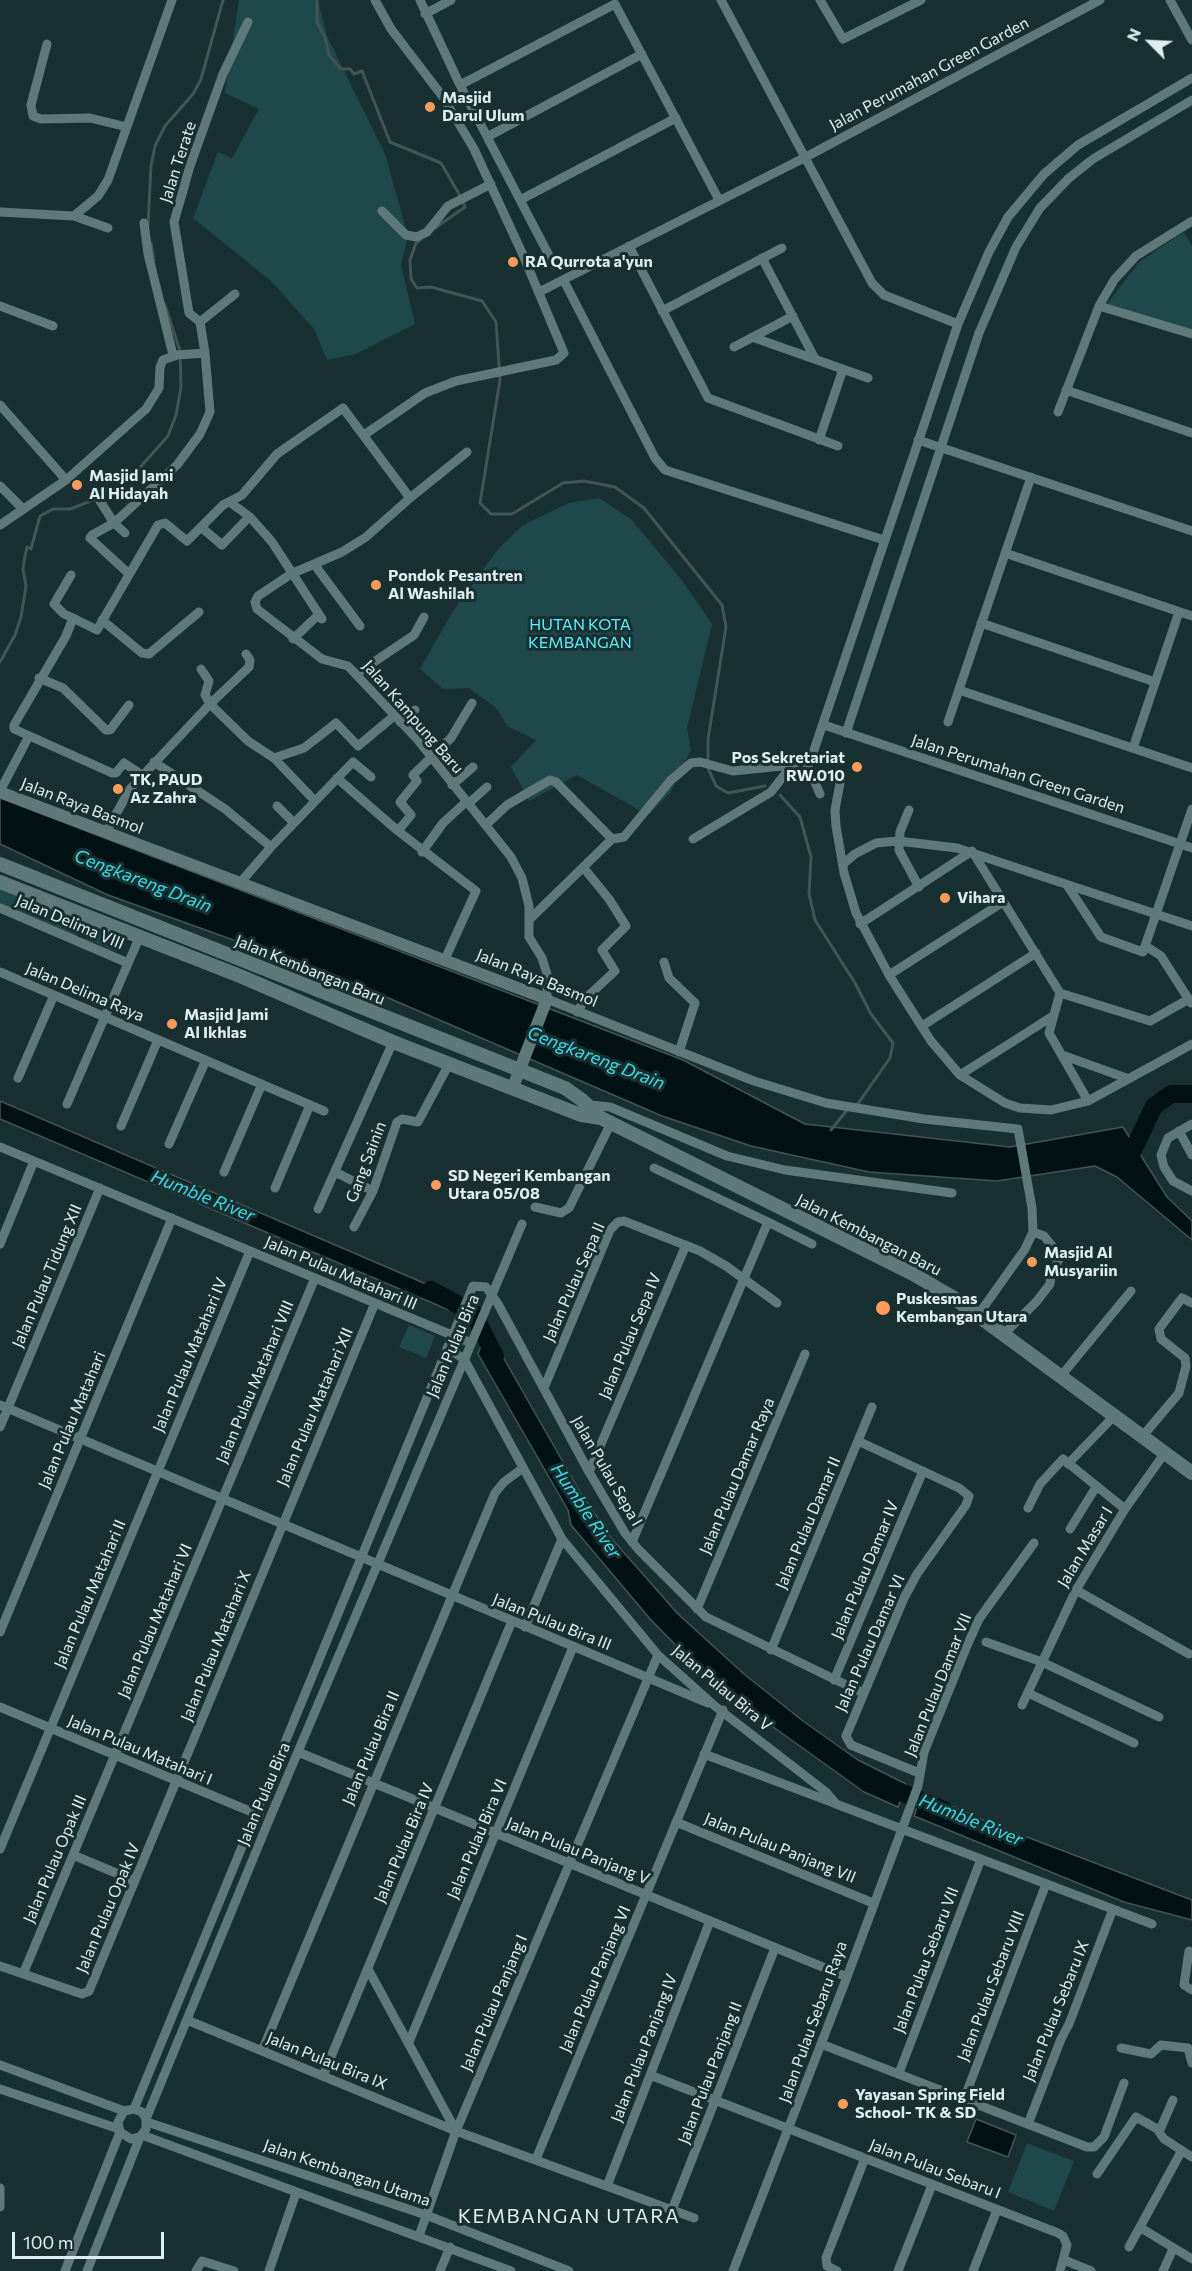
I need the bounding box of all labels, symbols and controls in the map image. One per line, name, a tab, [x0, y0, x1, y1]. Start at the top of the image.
north arrow	[1120, 12, 1180, 72]
street label: Jalan Perumahan Green Garden	[826, 13, 1032, 135]
text: N	[1122, 25, 1144, 44]
place label: Masjid Darul Ulum	[442, 88, 524, 126]
marker: Masjid Darul Ulum	[423, 100, 437, 114]
street label: Jalan Terate	[156, 119, 200, 205]
place label: RA Qurrota a'yun	[525, 252, 653, 272]
marker: RA Qurrota a'yun	[506, 255, 520, 269]
place label: Masjid Jami Al Hidayah	[89, 466, 173, 504]
marker: Masjid Jami Al Hidayah	[70, 478, 84, 492]
place label: Pondok Pesantren Al Washilah	[388, 566, 523, 604]
marker: Pondok Pesantren Al Washilah	[369, 578, 383, 592]
park label: HUTAN KOTA KEMBANGAN	[528, 615, 632, 653]
street label: Jalan Kampung Baru	[358, 656, 468, 778]
street label: Jalan Perumahan Green Garden	[909, 730, 1127, 818]
place label: Pos Sekretariat RW.010	[732, 748, 845, 786]
marker: Pos Sekretariat RW.010	[850, 760, 864, 774]
place label: TK, PAUD Az Zahra	[130, 770, 202, 808]
street label: Jalan Raya Basmol	[18, 774, 146, 838]
marker: TK, PAUD Az Zahra	[111, 782, 125, 796]
water label: Cengkareng Drain	[71, 845, 215, 917]
place label: Vihara	[957, 888, 1005, 908]
street label: Jalan Delima VIII	[13, 891, 127, 953]
marker: Vihara	[938, 891, 952, 905]
street label: Jalan Kembangan Baru	[232, 931, 388, 1009]
street label: Jalan Raya Basmol	[473, 945, 601, 1011]
street label: Jalan Delima Raya	[23, 958, 147, 1026]
place label: Masjid Jami Al Ikhlas	[184, 1005, 268, 1043]
marker: Masjid Jami Al Ikhlas	[165, 1017, 179, 1031]
water label: Cengkareng Drain	[524, 1022, 668, 1094]
street label: Gang Sainin	[342, 1119, 390, 1205]
water label: Humble River	[148, 1165, 258, 1227]
place label: SD Negeri Kembangan Utara 05/08	[448, 1166, 610, 1204]
marker: SD Negeri Kembangan Utara 05/08	[429, 1178, 443, 1192]
street label: Jalan Kembangan Baru	[793, 1190, 945, 1280]
street label: Jalan Pulau Tidung XII	[8, 1201, 86, 1351]
street label: Jalan Pulau Sepa II	[539, 1219, 609, 1345]
street label: Jalan Pulau Matahari III	[262, 1232, 420, 1314]
place label: Masjid Al Musyariin	[1044, 1243, 1118, 1281]
marker: Masjid Al Musyariin	[1025, 1255, 1039, 1269]
street label: Jalan Pulau Sepa IV	[595, 1270, 665, 1402]
street label: Jalan Pulau Matahari IV	[149, 1275, 231, 1435]
place label: Puskesmas Kembangan Utara	[896, 1289, 1027, 1327]
street label: Jalan Pulau Bira	[423, 1292, 483, 1400]
street label: Jalan Pulau Matahari VIII	[212, 1298, 298, 1466]
marker: Puskesmas Kembangan Utara	[874, 1299, 892, 1317]
street label: Jalan Pulau Matahari XII	[273, 1325, 357, 1489]
street label: Jalan Pulau Matahari	[34, 1348, 110, 1492]
street label: Jalan Pulau Damar Raya	[695, 1395, 779, 1557]
street label: Jalan Pulau Sepa I	[568, 1412, 646, 1530]
street label: Jalan Pulau Damar II	[771, 1454, 845, 1592]
water label: Humble River	[546, 1459, 626, 1563]
street label: Jalan Pulau Damar IV	[827, 1498, 903, 1642]
street label: Jalan Masar I	[1053, 1503, 1117, 1591]
street label: Jalan Pulau Matahari II	[50, 1517, 130, 1671]
street label: Jalan Pulau Matahari VI	[114, 1541, 196, 1701]
street label: Jalan Pulau Matahari X	[177, 1568, 255, 1724]
street label: Jalan Pulau Damar VI	[831, 1571, 909, 1715]
street label: Jalan Pulau Bira III	[490, 1589, 614, 1655]
street label: Jalan Pulau Damar VII	[900, 1610, 976, 1760]
street label: Jalan Pulau Bira V	[668, 1641, 776, 1735]
street label: Jalan Pulau Bira II	[338, 1688, 404, 1808]
street label: Jalan Pulau Matahari I	[65, 1711, 215, 1789]
street label: Jalan Pulau Bira	[234, 1740, 294, 1848]
street label: Jalan Pulau Bira VI	[443, 1776, 511, 1902]
street label: Jalan Pulau Bira IV	[370, 1780, 438, 1906]
water label: Humble River	[916, 1789, 1026, 1851]
street label: Jalan Pulau Opak III	[19, 1792, 91, 1926]
street label: Jalan Pulau Panjang VII	[701, 1809, 859, 1887]
street label: Jalan Pulau Panjang V	[503, 1813, 653, 1889]
street label: Jalan Pulau Opak IV	[72, 1840, 144, 1976]
street label: Jalan Pulau Sebaru VII	[889, 1884, 963, 2036]
street label: Jalan Pulau Panjang VI	[555, 1903, 635, 2055]
street label: Jalan Pulau Sebaru VIII	[953, 1908, 1029, 2064]
street label: Jalan Pulau Panjang I	[457, 1932, 531, 2074]
street label: Jalan Pulau Sebaru IX	[1019, 1938, 1093, 2084]
street label: Jalan Pulau Sebaru Raya	[775, 1939, 851, 2105]
street label: Jalan Pulau Panjang IV	[607, 1971, 681, 2125]
street label: Jalan Pulau Panjang II	[674, 1999, 746, 2147]
street label: Jalan Pulau Bira IX	[264, 2028, 390, 2094]
place label: Yayasan Spring Field School- TK & SD	[855, 2085, 1005, 2123]
marker: Yayasan Spring Field School- TK & SD	[836, 2097, 850, 2111]
street label: Jalan Kembangan Utama	[261, 2135, 433, 2211]
street label: Jalan Pulau Sebaru I	[866, 2135, 1004, 2203]
district label: KEMBANGAN UTARA	[458, 2204, 680, 2228]
scale bar	[15, 2220, 166, 2258]
text: 100 m	[23, 2231, 73, 2253]

